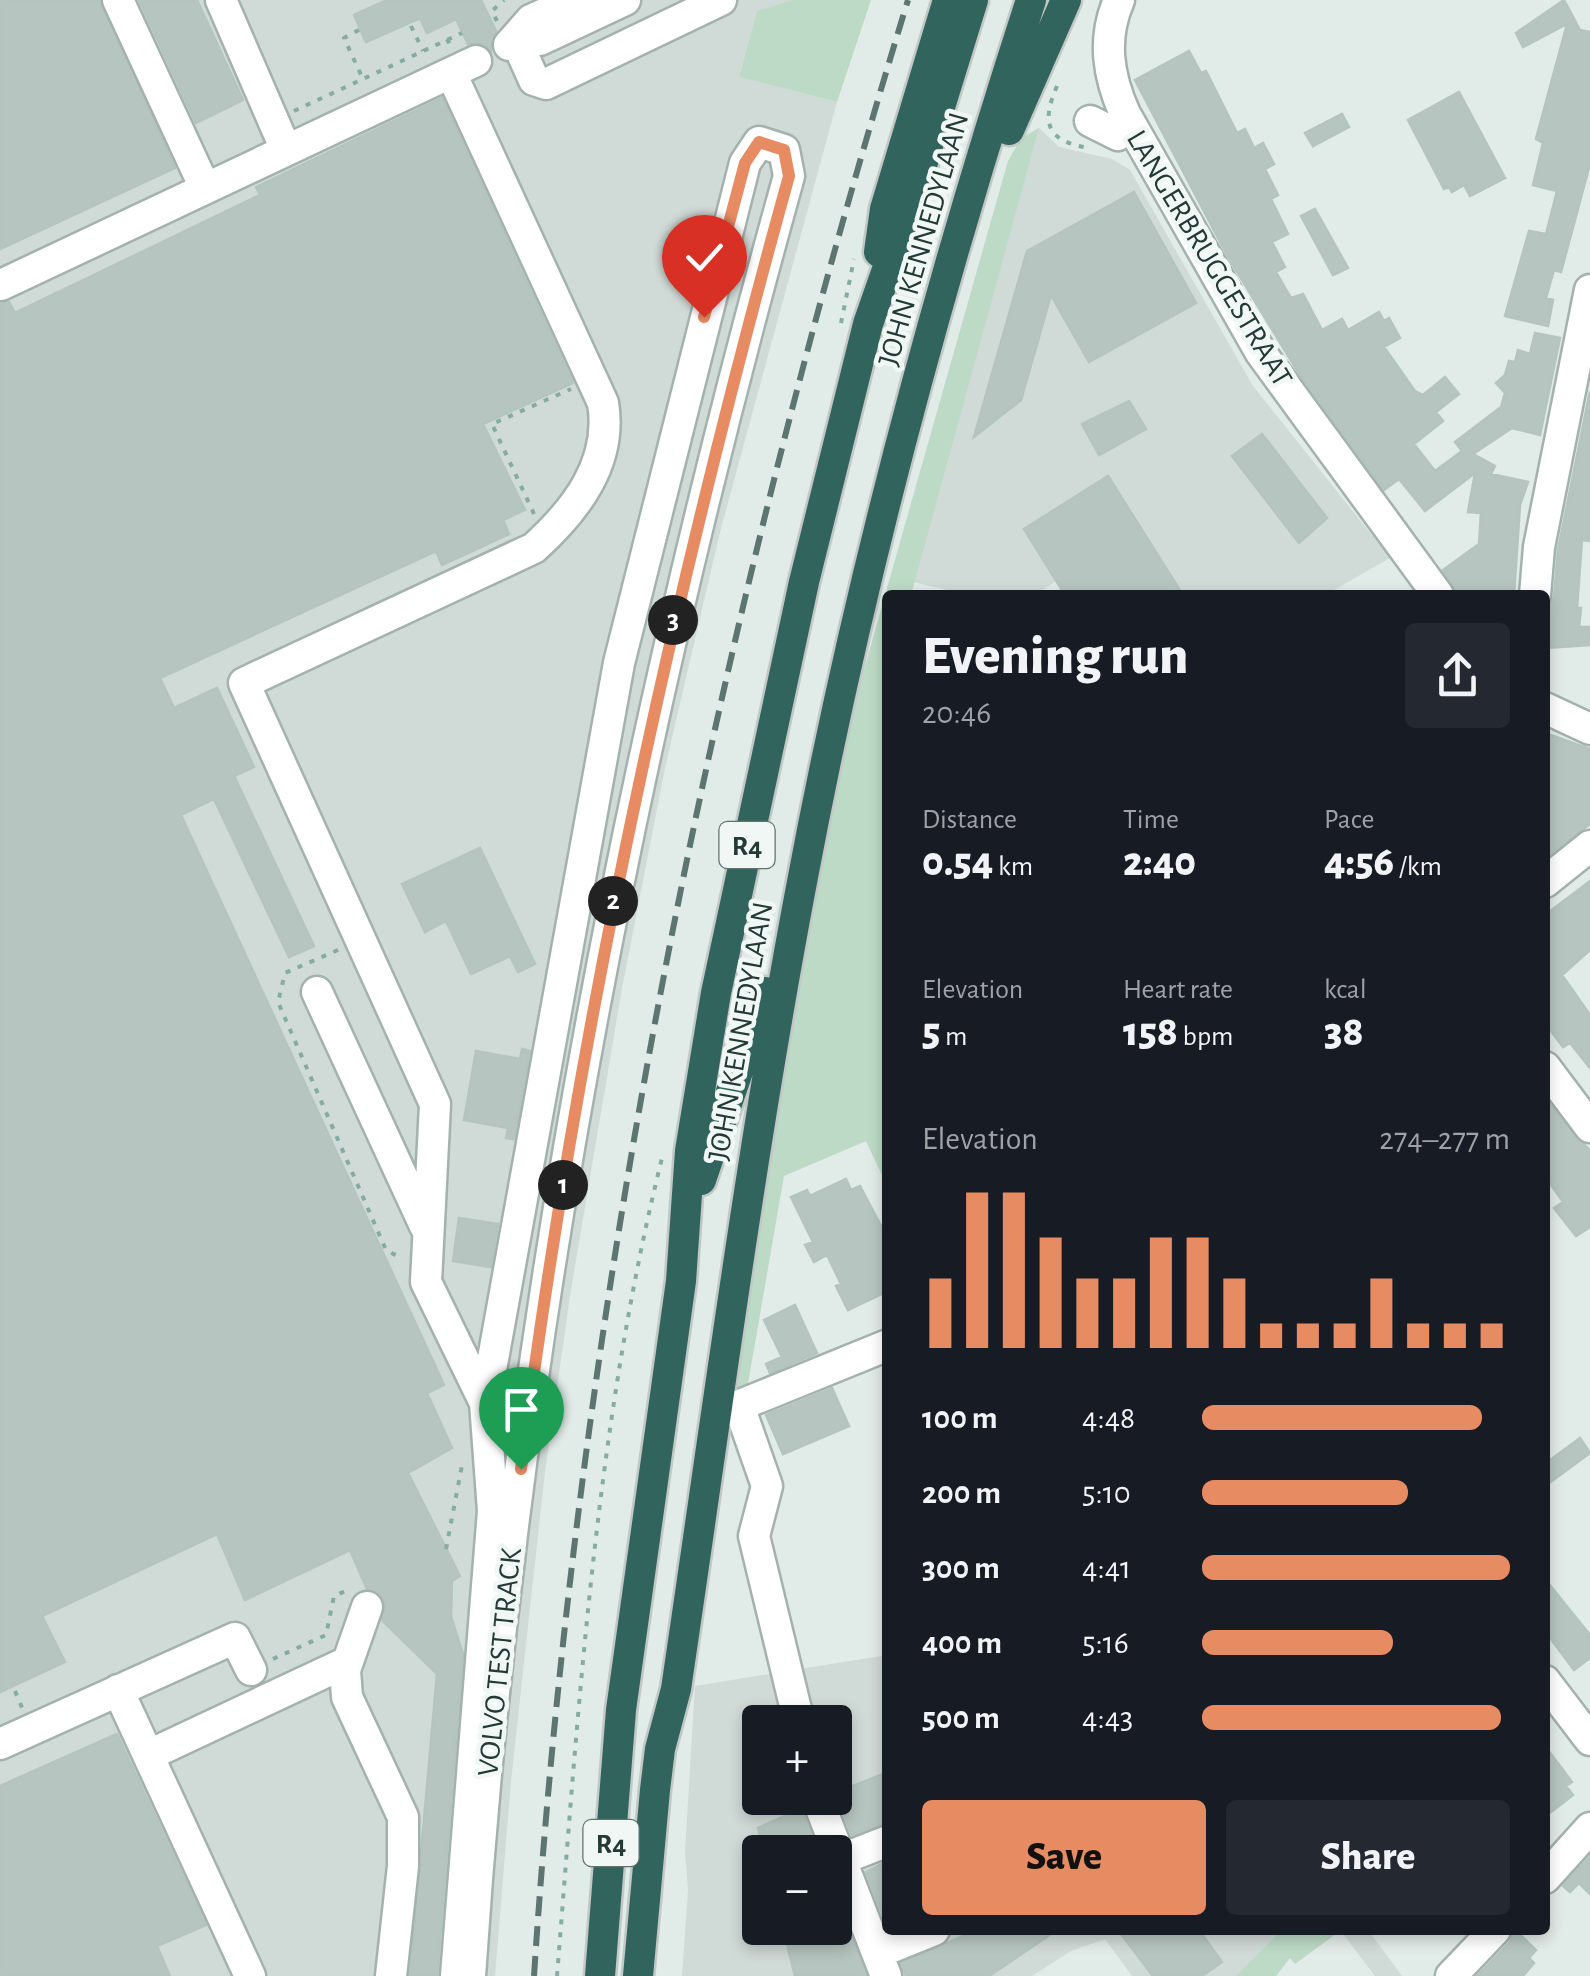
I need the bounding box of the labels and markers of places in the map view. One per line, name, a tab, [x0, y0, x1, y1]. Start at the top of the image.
pin	[662, 215, 747, 318]
pin: 3	[648, 595, 698, 645]
pin: 2	[588, 876, 638, 926]
pin: 1	[538, 1160, 588, 1210]
pin	[479, 1367, 564, 1470]

